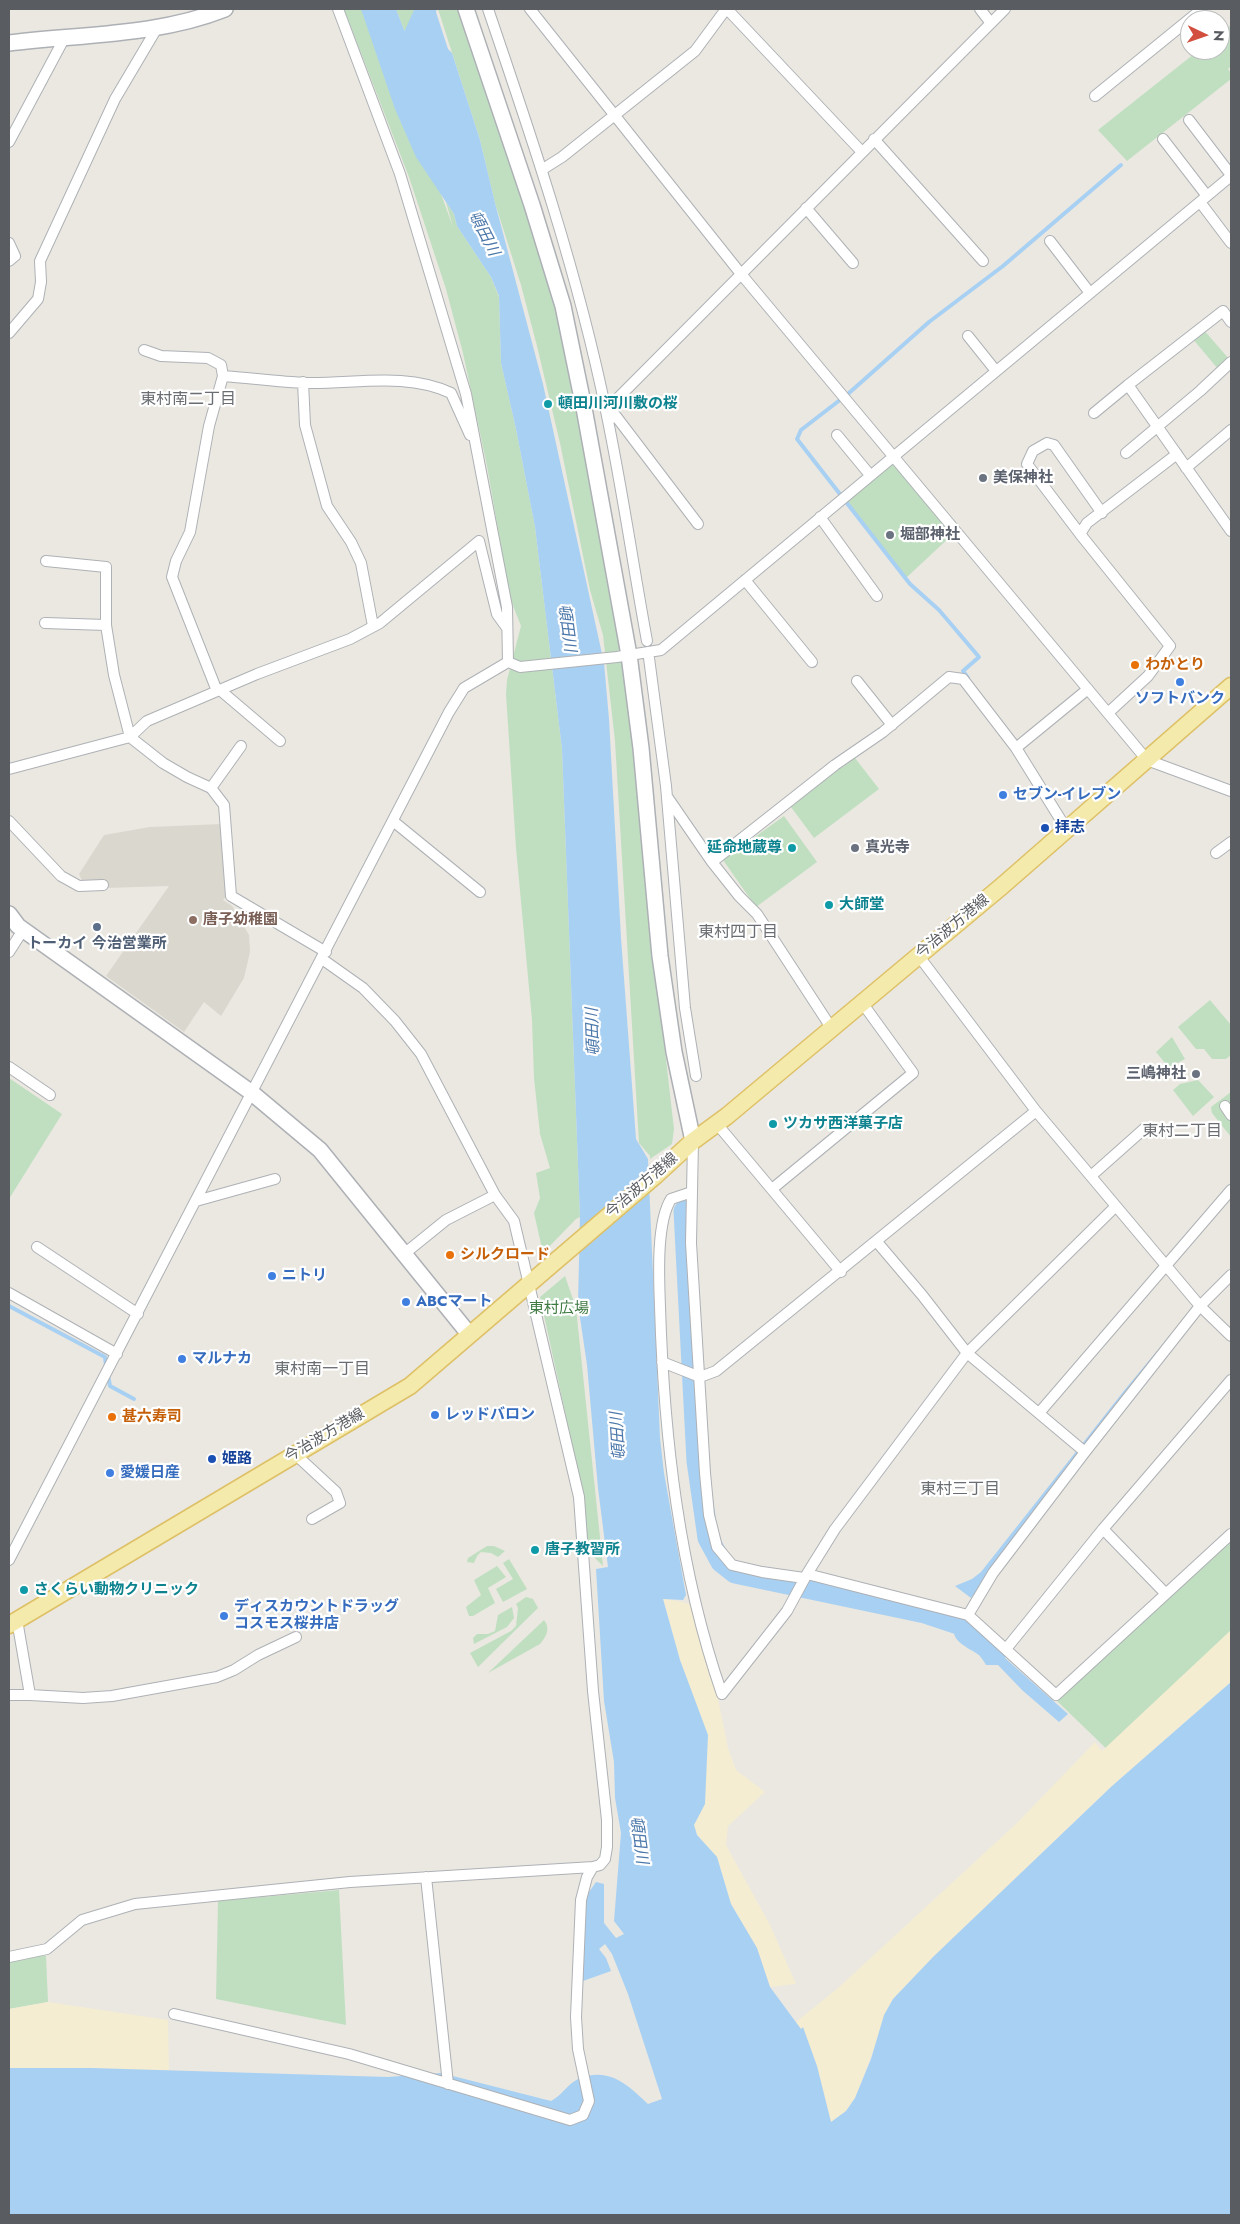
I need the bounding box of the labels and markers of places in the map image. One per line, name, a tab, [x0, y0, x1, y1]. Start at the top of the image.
place label: 頓田川河川敷の桜	[558, 395, 678, 413]
marker: 頓田川河川敷の桜	[542, 398, 554, 410]
place label: 美保神社	[993, 469, 1053, 487]
marker: 美保神社	[977, 472, 989, 484]
place label: 堀部神社	[900, 526, 960, 544]
marker: 堀部神社	[884, 529, 896, 541]
place label: わかとり	[1145, 656, 1205, 674]
marker: わかとり	[1129, 659, 1141, 671]
marker: ソフトバンク	[1174, 676, 1186, 688]
place label: ソフトバンク	[1135, 690, 1225, 708]
place label: セブン-イレブン	[1013, 786, 1121, 804]
marker: セブン-イレブン	[997, 789, 1009, 801]
place label: 拝志	[1055, 819, 1085, 837]
marker: 拝志	[1039, 822, 1051, 834]
place label: 延命地蔵尊	[707, 839, 782, 857]
place label: 真光寺	[865, 839, 910, 857]
marker: 延命地蔵尊	[786, 842, 798, 854]
marker: 真光寺	[849, 842, 861, 854]
place label: 大師堂	[839, 896, 884, 914]
marker: 大師堂	[823, 899, 835, 911]
place label: 唐子幼稚園	[203, 911, 278, 929]
marker: 唐子幼稚園	[187, 914, 199, 926]
marker: トーカイ 今治営業所	[91, 921, 103, 933]
place label: トーカイ 今治営業所	[27, 935, 167, 953]
place label: 三嶋神社	[1126, 1065, 1186, 1083]
marker: 三嶋神社	[1190, 1068, 1202, 1080]
place label: ツカサ西洋菓子店	[783, 1115, 903, 1133]
marker: ツカサ西洋菓子店	[767, 1118, 779, 1130]
place label: シルクロード	[460, 1246, 550, 1264]
marker: シルクロード	[444, 1249, 456, 1261]
place label: ニトリ	[282, 1267, 327, 1285]
marker: ニトリ	[266, 1270, 278, 1282]
place label: ABCマート	[416, 1293, 492, 1311]
marker: ABCマート	[400, 1296, 412, 1308]
place label: マルナカ	[192, 1350, 252, 1368]
marker: マルナカ	[176, 1353, 188, 1365]
place label: レッドバロン	[445, 1406, 535, 1424]
place label: 甚六寿司	[122, 1408, 182, 1426]
marker: レッドバロン	[429, 1409, 441, 1421]
marker: 甚六寿司	[106, 1411, 118, 1423]
place label: 姫路	[222, 1450, 252, 1468]
marker: 姫路	[206, 1453, 218, 1465]
place label: 愛媛日産	[120, 1464, 180, 1482]
marker: 愛媛日産	[104, 1467, 116, 1479]
place label: 唐子教習所	[545, 1541, 620, 1559]
marker: 唐子教習所	[529, 1544, 541, 1556]
place label: さくらい動物クリニック	[34, 1581, 199, 1599]
marker: さくらい動物クリニック	[18, 1584, 30, 1596]
place label: ディスカウントドラッグ コスモス桜井店	[234, 1598, 399, 1633]
marker: ディスカウントドラッグ コスモス桜井店	[218, 1610, 230, 1622]

